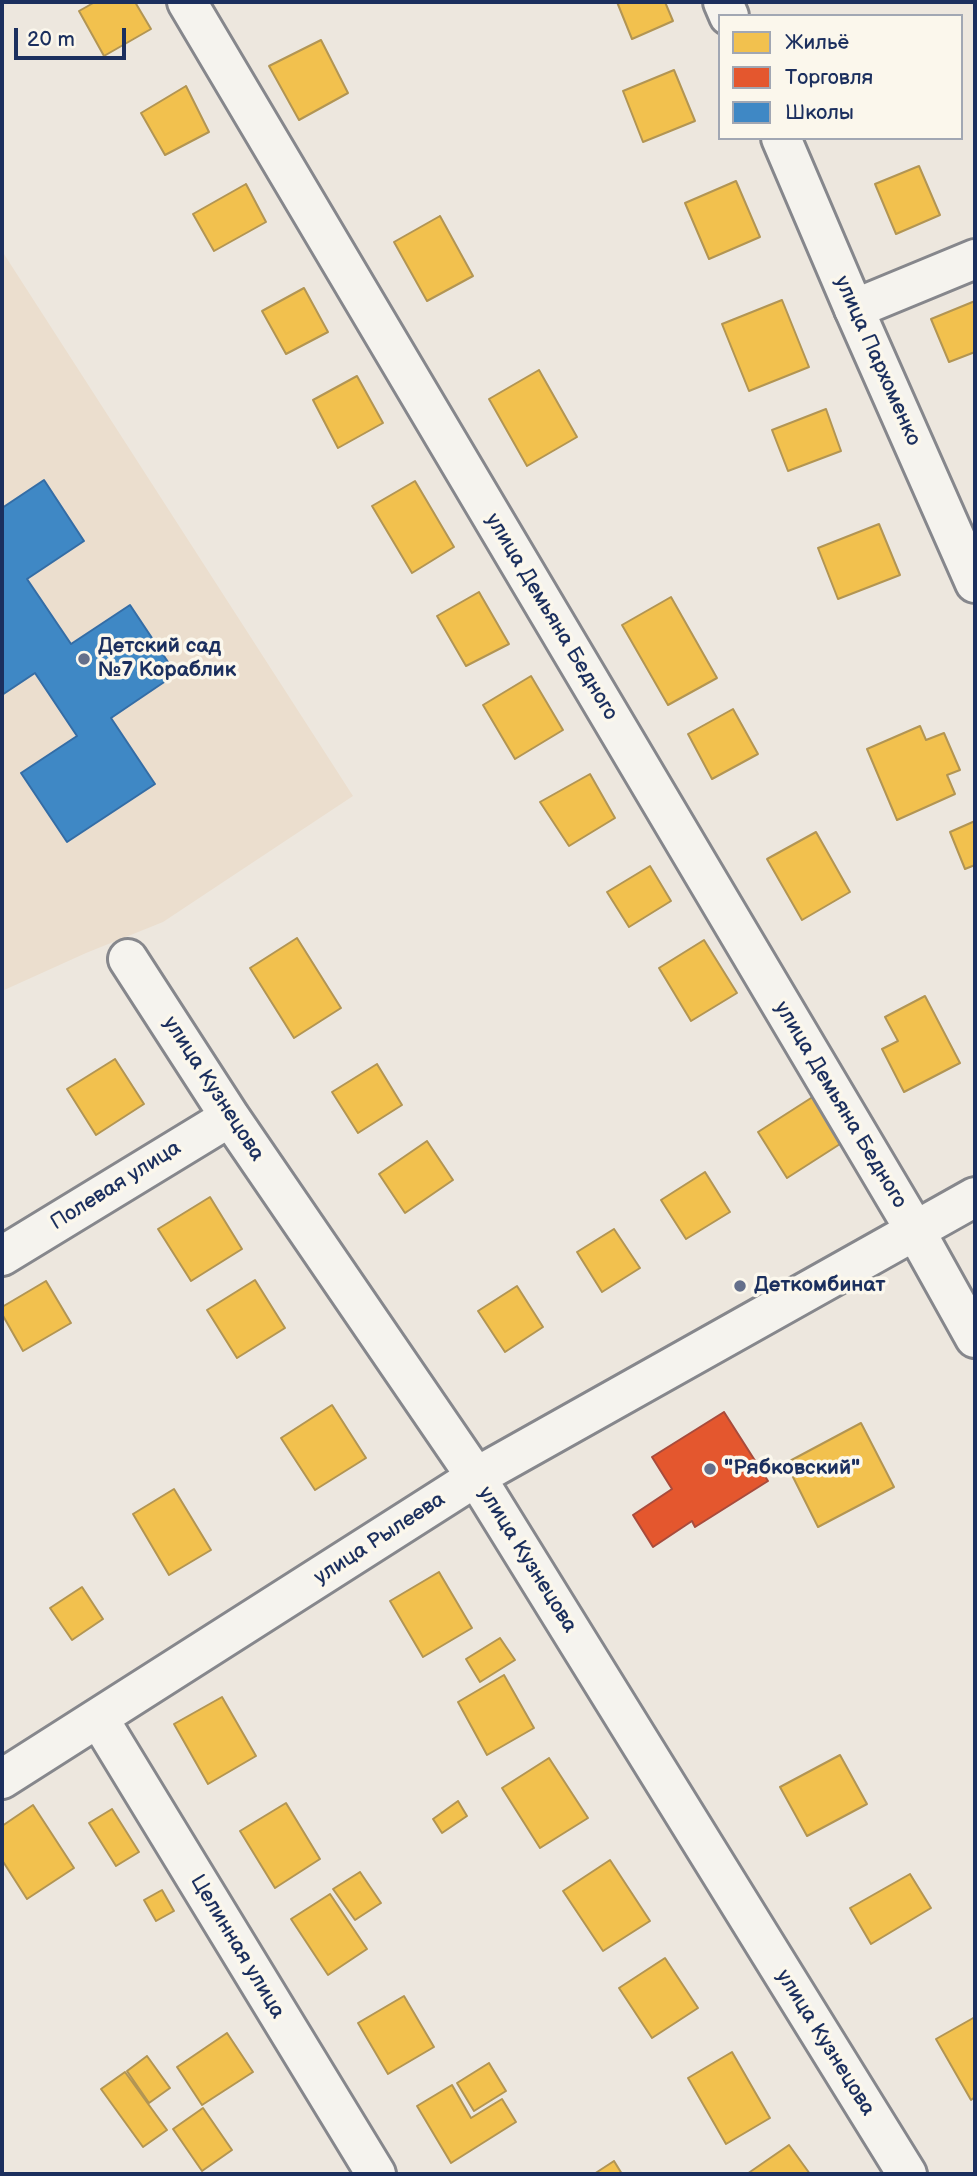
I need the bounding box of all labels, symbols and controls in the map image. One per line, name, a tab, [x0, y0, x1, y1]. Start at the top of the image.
scale bar	[18, 14, 130, 58]
legend	[718, 14, 963, 140]
text: 20 m	[27, 27, 75, 52]
text: Жильё	[785, 30, 849, 55]
text: Торговля	[785, 65, 873, 90]
text: Школы	[785, 100, 854, 125]
street label: улица Пархоменко	[828, 272, 926, 450]
street label: улица Демьяна Бедного	[479, 509, 623, 725]
place label: Детский сад №7 Кораблик	[98, 634, 236, 684]
marker: Детский сад №7 Кораблик	[76, 651, 92, 667]
street label: улица Демьяна Бедного	[768, 997, 912, 1213]
street label: улица Кузнецова	[157, 1012, 269, 1166]
street label: Полевая улица	[46, 1136, 186, 1236]
place label: Деткомбинат	[754, 1273, 885, 1299]
marker: Деткомбинат	[732, 1278, 748, 1294]
place label: "Рябковский"	[724, 1456, 860, 1482]
marker: "Рябковский"	[702, 1461, 718, 1477]
street label: улица Кузнецова	[472, 1482, 582, 1638]
street label: улица Рылеева	[310, 1487, 450, 1591]
street label: Целинная улица	[184, 1871, 290, 2023]
street label: улица Кузнецова	[770, 1965, 880, 2121]

